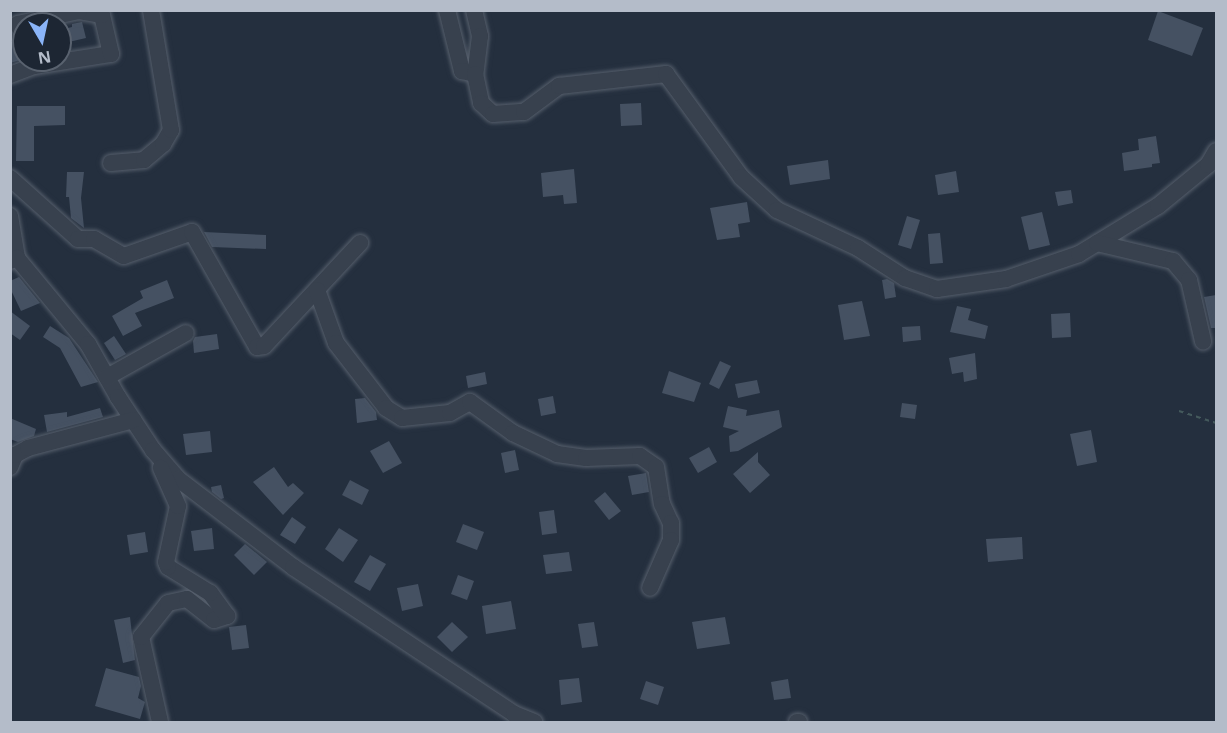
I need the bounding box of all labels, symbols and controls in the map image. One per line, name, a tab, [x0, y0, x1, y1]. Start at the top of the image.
north arrow	[12, 12, 72, 72]
text: N	[36, 46, 53, 70]

